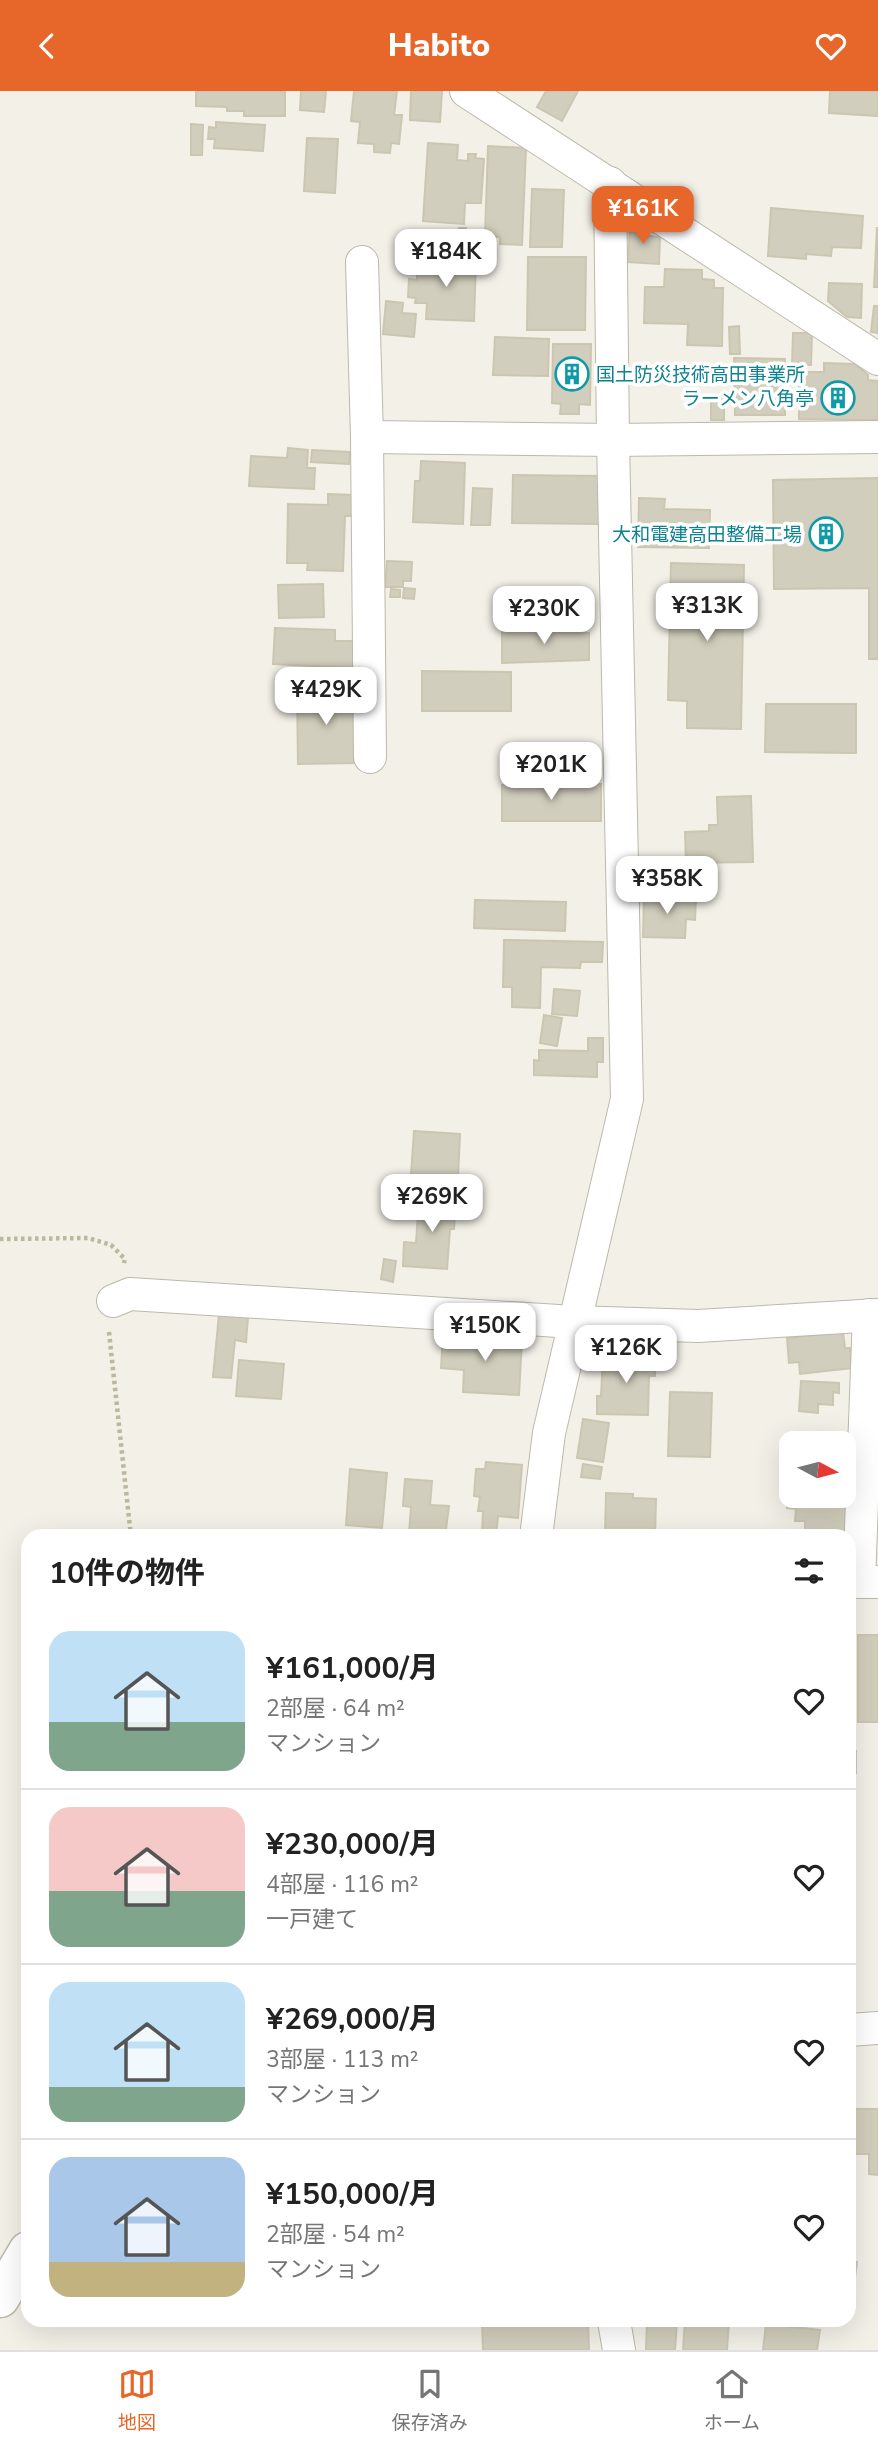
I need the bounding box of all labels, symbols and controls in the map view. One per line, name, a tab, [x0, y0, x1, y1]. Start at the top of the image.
text: Habito	[388, 24, 490, 67]
icon: back	[28, 27, 66, 65]
icon: heart	[812, 27, 850, 65]
pin: ¥161K	[594, 187, 692, 246]
text: ¥161K	[608, 193, 678, 224]
pin: ¥184K	[397, 229, 495, 289]
text: ¥184K	[411, 236, 481, 267]
building icon: 国土防災技術高田事業所	[553, 355, 591, 393]
place label: 国土防災技術高田事業所	[596, 362, 805, 388]
building icon: ラーメン八角亭	[819, 379, 857, 417]
place label: ラーメン八角亭	[682, 386, 814, 412]
building icon: 大和電建高田整備工場	[807, 515, 845, 553]
place label: 大和電建高田整備工場	[612, 522, 802, 548]
pin: ¥313K	[658, 583, 756, 643]
pin: ¥230K	[495, 587, 593, 646]
text: ¥313K	[672, 590, 742, 621]
text: ¥230K	[509, 593, 579, 624]
pin: ¥429K	[277, 667, 375, 727]
text: ¥429K	[291, 674, 361, 705]
pin: ¥201K	[502, 743, 600, 802]
text: ¥201K	[516, 749, 586, 780]
pin: ¥358K	[618, 857, 716, 916]
text: ¥358K	[632, 863, 702, 894]
pin: ¥269K	[383, 1175, 481, 1234]
text: ¥269K	[397, 1181, 467, 1212]
pin: ¥150K	[436, 1303, 534, 1363]
text: ¥150K	[450, 1310, 520, 1341]
pin: ¥126K	[577, 1325, 675, 1385]
text: ¥126K	[591, 1332, 661, 1363]
north arrow	[779, 1431, 856, 1509]
map controls	[779, 1431, 856, 1508]
icon: filters	[790, 1552, 828, 1590]
text: 10件の物件	[49, 1553, 205, 1594]
text: ¥161,000/月	[266, 1648, 439, 1689]
icon: home	[105, 1659, 189, 1743]
icon: heart	[790, 1682, 828, 1720]
text: 2部屋 · 64 m²	[266, 1693, 405, 1724]
text: マンション	[266, 1728, 381, 1759]
text: ¥230,000/月	[266, 1824, 439, 1865]
icon: home	[105, 1835, 189, 1919]
icon: heart	[790, 1858, 828, 1896]
text: 4部屋 · 116 m²	[266, 1869, 419, 1900]
text: 一戸建て	[266, 1904, 358, 1935]
text: ¥269,000/月	[266, 1999, 439, 2040]
icon: home	[105, 2010, 189, 2094]
icon: heart	[790, 2033, 828, 2071]
text: 3部屋 · 113 m²	[266, 2044, 419, 2075]
text: マンション	[266, 2079, 381, 2110]
text: ¥150,000/月	[266, 2174, 439, 2215]
icon: home	[105, 2185, 189, 2269]
icon: heart	[790, 2208, 828, 2246]
text: 2部屋 · 54 m²	[266, 2219, 405, 2250]
text: マンション	[266, 2254, 381, 2285]
tab: 地図	[118, 2365, 156, 2436]
tab: 保存済み	[392, 2365, 468, 2436]
tab: ホーム	[704, 2365, 760, 2436]

